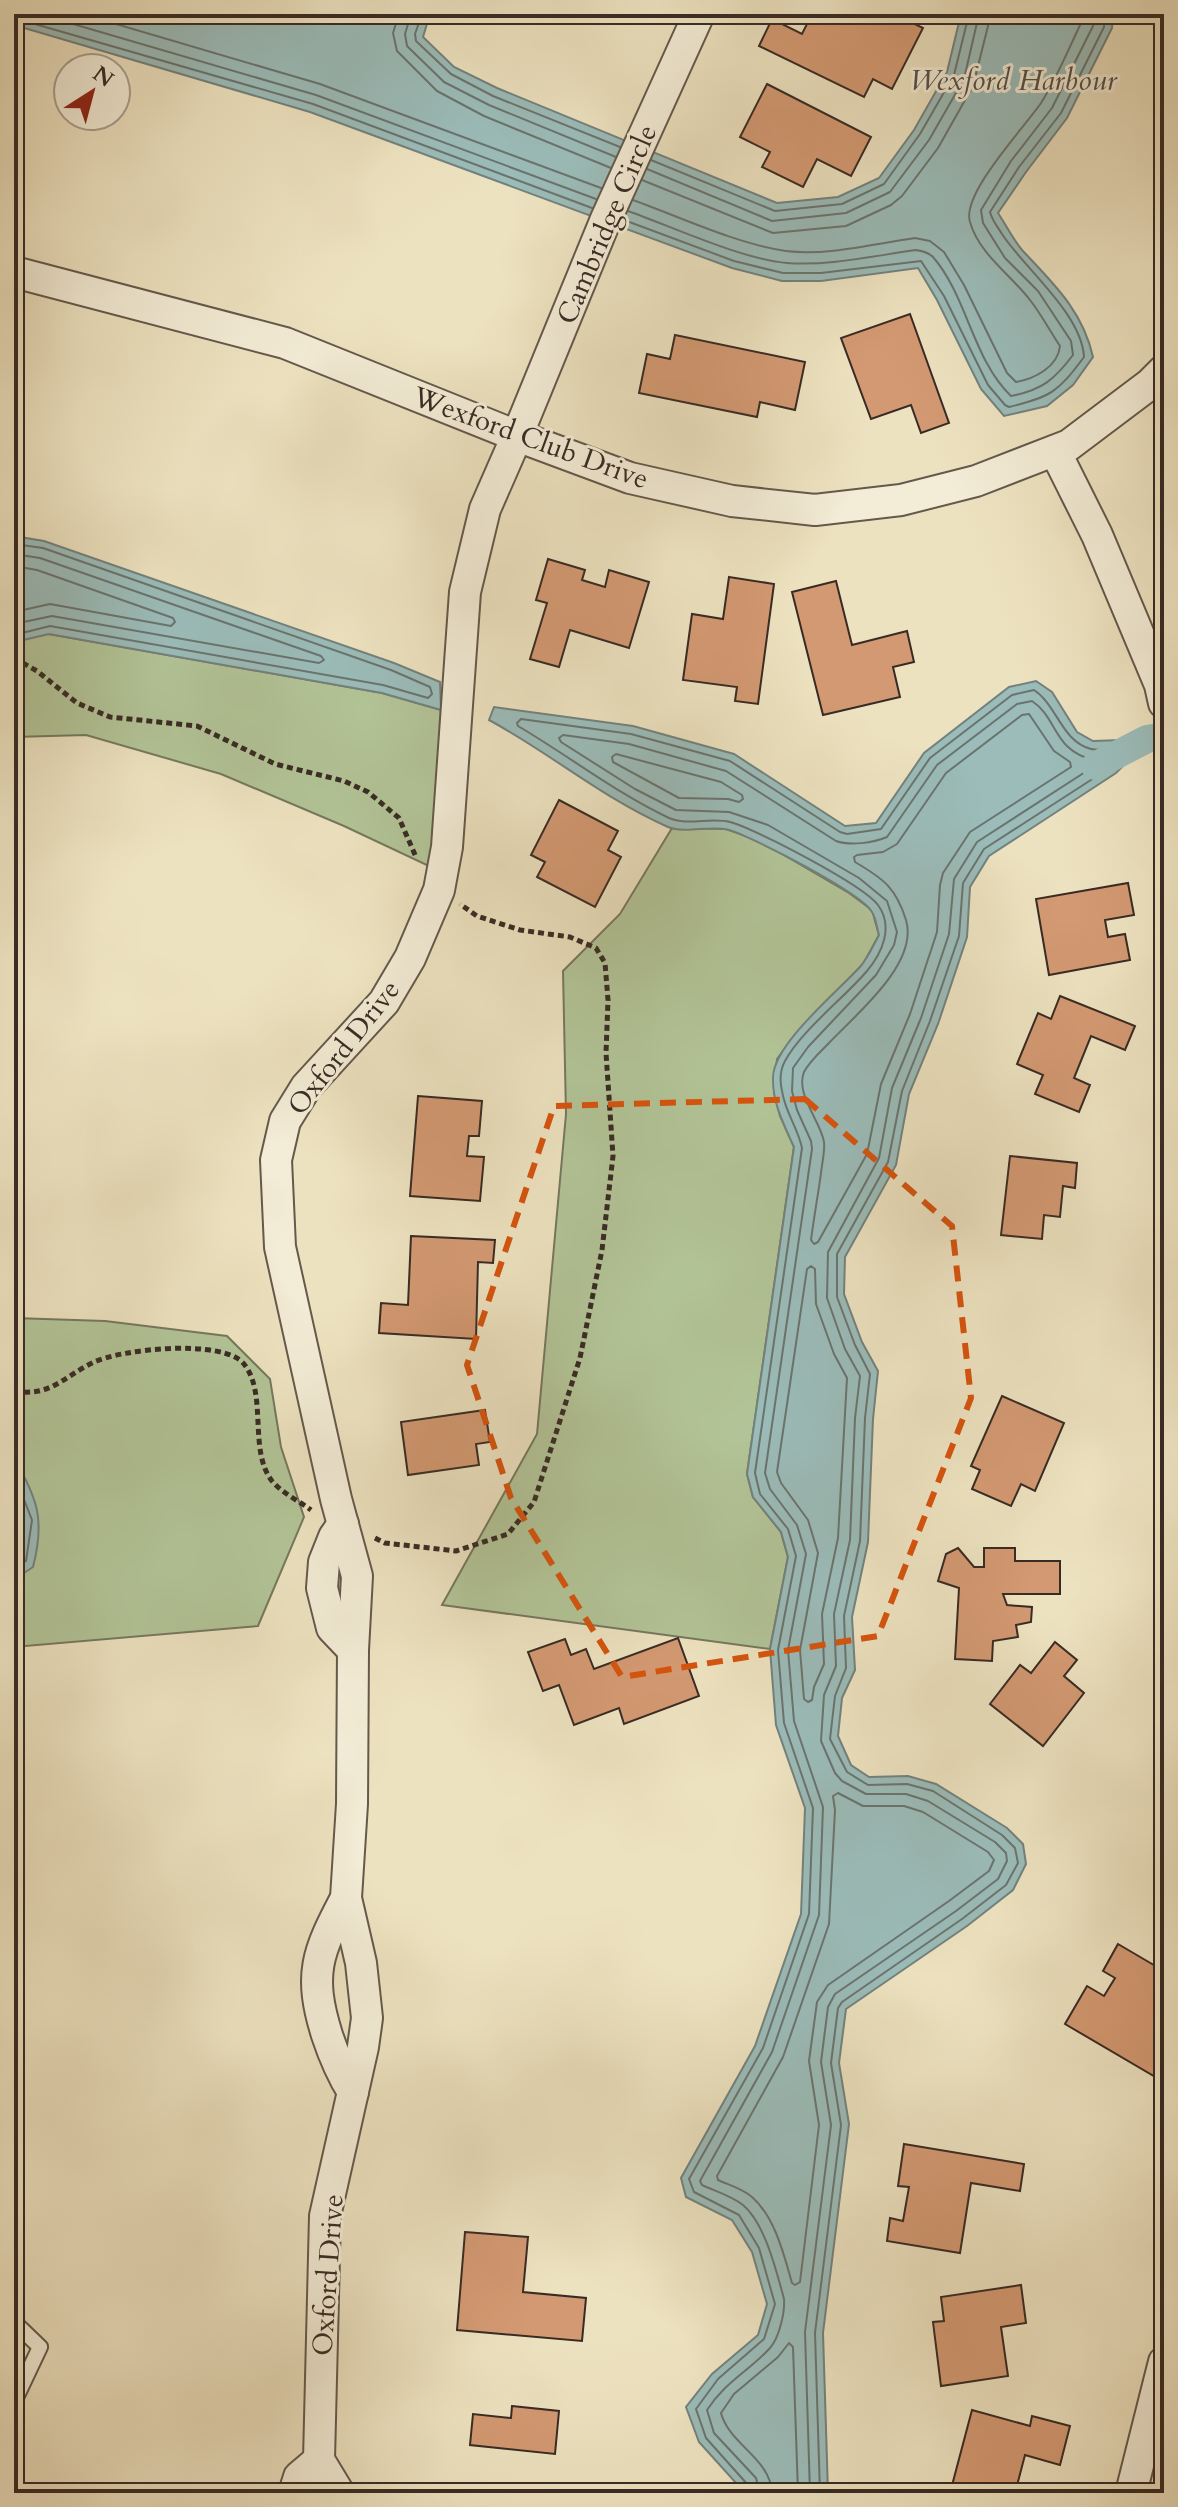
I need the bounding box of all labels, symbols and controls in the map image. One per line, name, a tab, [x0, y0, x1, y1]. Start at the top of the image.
north arrow	[52, 52, 132, 132]
text: N	[87, 59, 120, 94]
water label: Wexford Harbour	[909, 60, 1118, 101]
street label: Cambridge Circle	[548, 119, 666, 330]
street label: Wexford Club Drive	[407, 377, 654, 498]
street label: Oxford Drive	[279, 972, 409, 1123]
street label: Oxford Drive	[303, 2193, 353, 2357]

